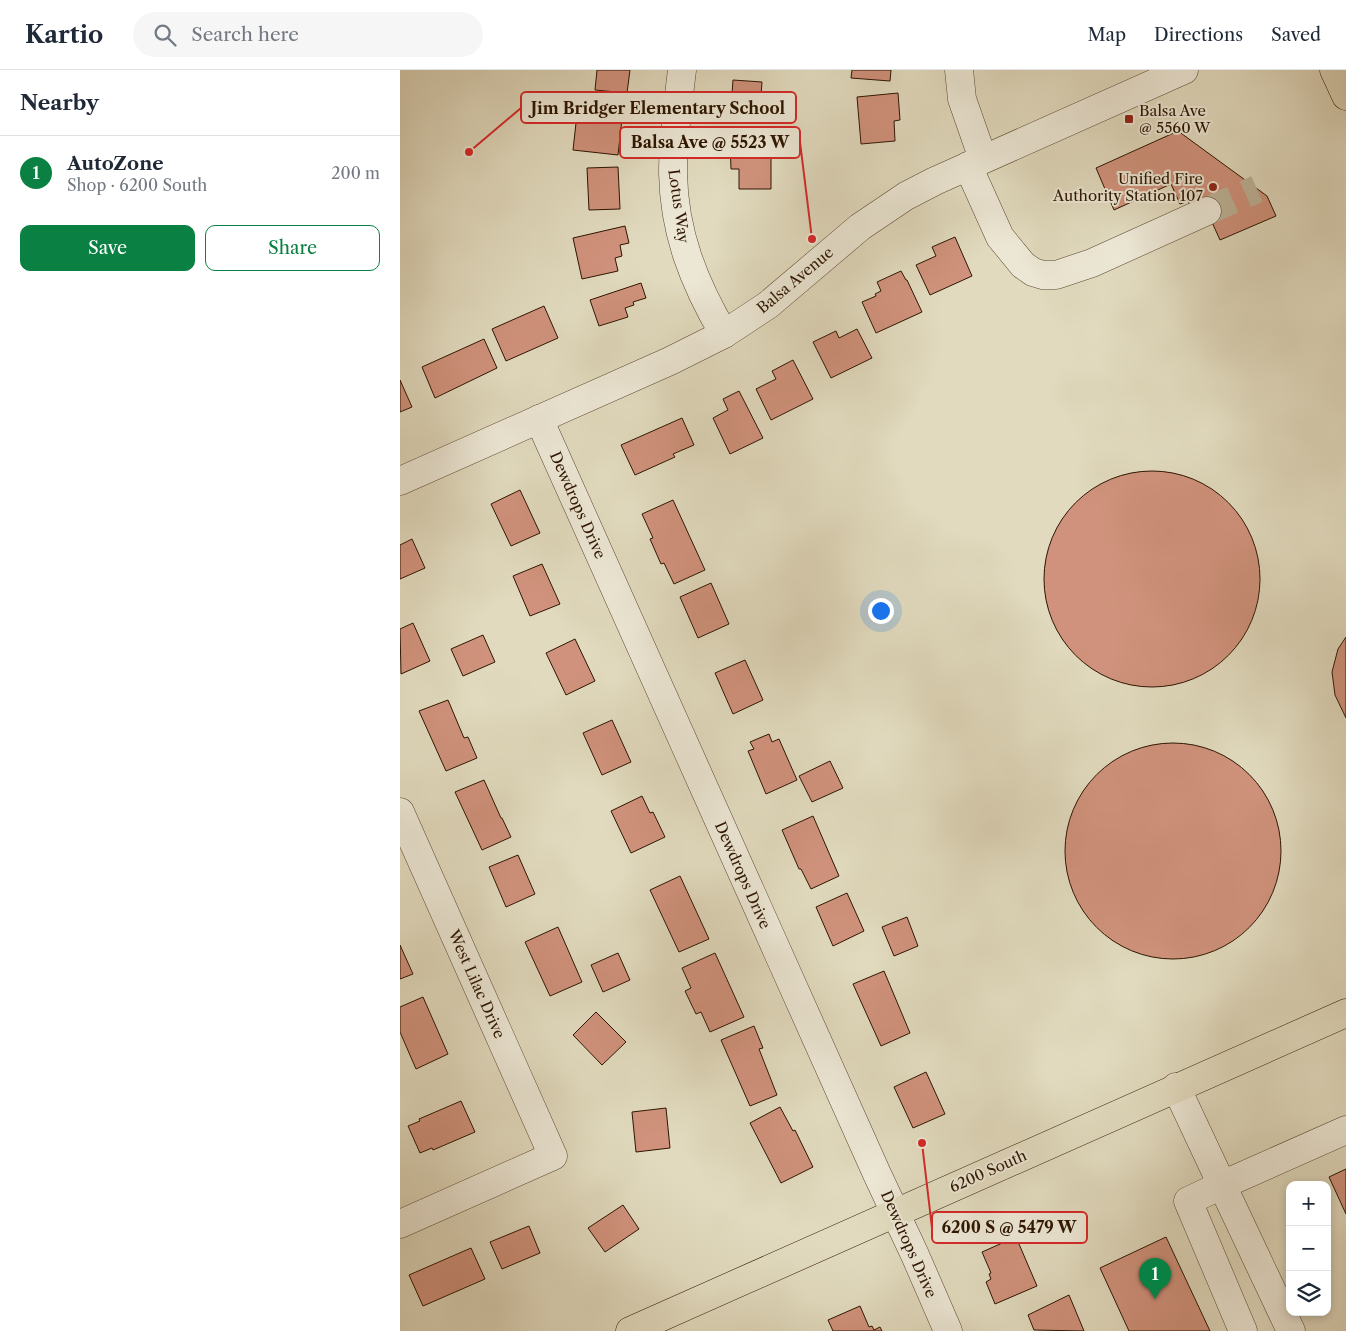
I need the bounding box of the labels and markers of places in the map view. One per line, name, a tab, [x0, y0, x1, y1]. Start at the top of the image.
callout: Jim Bridger Elementary School	[521, 92, 796, 123]
place label: Balsa Ave @ 5560 W	[1139, 101, 1211, 137]
marker: Balsa Ave @ 5560 W	[1123, 113, 1135, 125]
callout: Balsa Ave @ 5523 W	[620, 127, 800, 158]
place label: Unified Fire Authority Station 107	[1052, 169, 1204, 205]
marker: Unified Fire Authority Station 107	[1207, 181, 1219, 193]
callout: 6200 S @ 5479 W	[932, 1212, 1087, 1243]
pin: 1	[1139, 1258, 1171, 1299]

